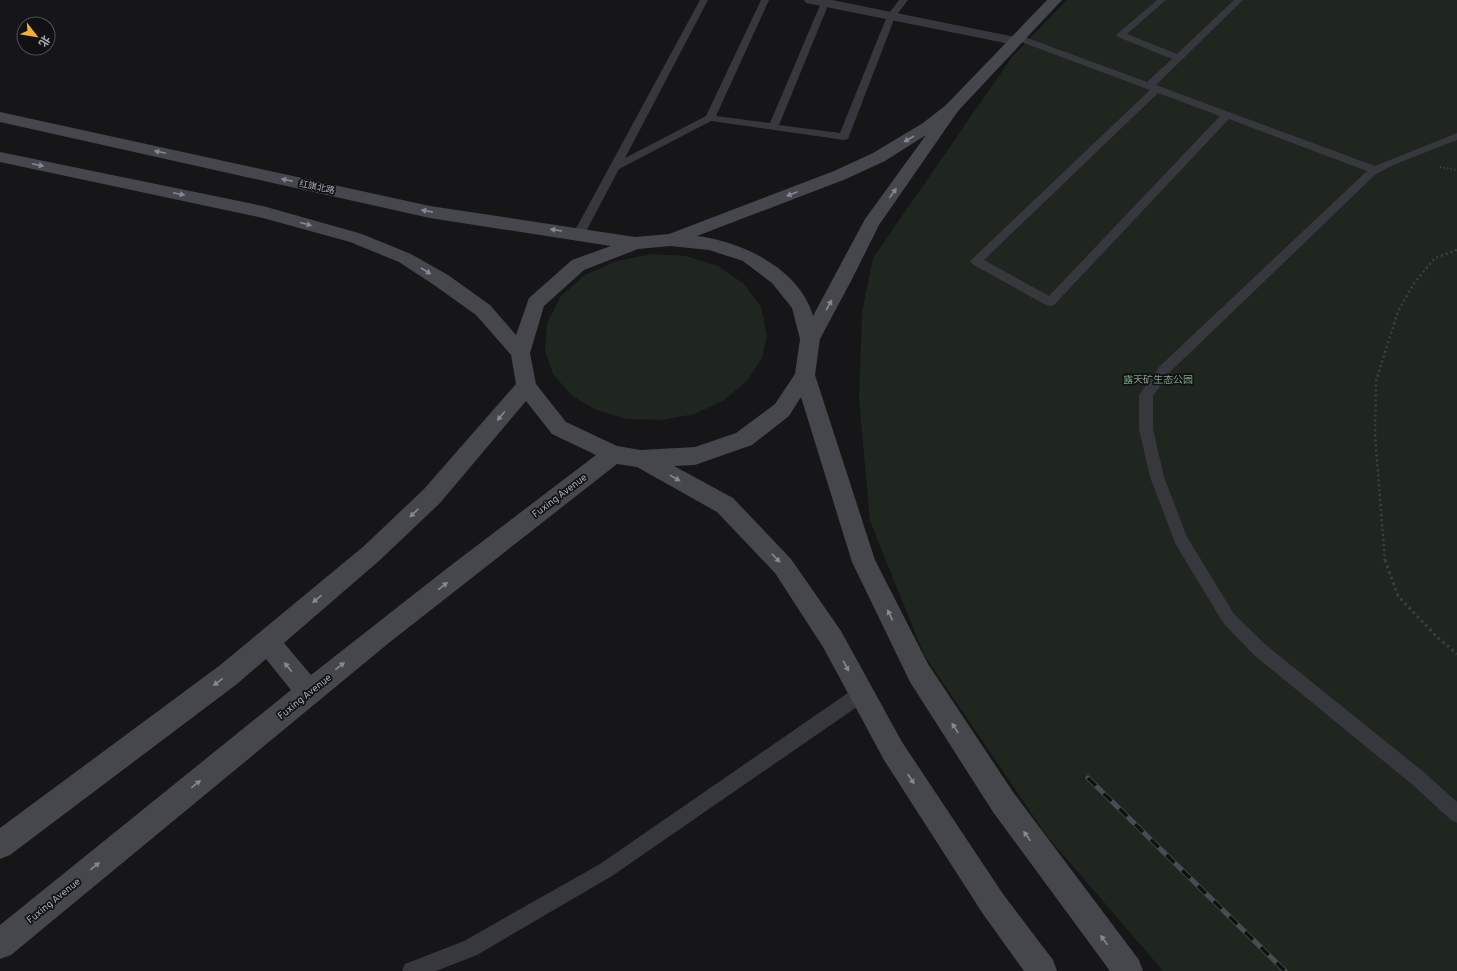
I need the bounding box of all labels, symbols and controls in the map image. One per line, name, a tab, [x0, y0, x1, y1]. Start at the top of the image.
north arrow	[16, 16, 56, 56]
text: 北	[35, 32, 53, 49]
one-way arrow	[903, 135, 915, 142]
one-way arrow	[153, 148, 166, 154]
one-way arrow	[32, 163, 44, 169]
one-way arrow	[280, 177, 293, 183]
street label: 红旗北路	[298, 178, 336, 197]
one-way arrow	[889, 188, 897, 198]
one-way arrow	[173, 192, 185, 198]
one-way arrow	[785, 192, 797, 198]
one-way arrow	[421, 208, 433, 214]
one-way arrow	[300, 221, 312, 227]
one-way arrow	[550, 227, 562, 233]
one-way arrow	[421, 267, 431, 275]
one-way arrow	[825, 299, 832, 311]
park label: 露天矿生态公园	[1123, 374, 1193, 387]
one-way arrow	[497, 411, 506, 420]
street label: Fuxing Avenue	[530, 471, 590, 521]
one-way arrow	[669, 474, 681, 481]
one-way arrow	[409, 508, 420, 517]
one-way arrow	[771, 553, 780, 563]
one-way arrow	[437, 582, 448, 590]
one-way arrow	[312, 594, 323, 603]
one-way arrow	[887, 609, 893, 621]
one-way arrow	[843, 660, 850, 672]
one-way arrow	[284, 661, 293, 672]
one-way arrow	[335, 662, 346, 671]
street label: Fuxing Avenue	[275, 672, 334, 723]
one-way arrow	[212, 678, 223, 687]
one-way arrow	[951, 722, 958, 734]
one-way arrow	[907, 774, 915, 784]
one-way arrow	[191, 779, 202, 788]
one-way arrow	[1023, 830, 1032, 841]
one-way arrow	[90, 862, 101, 870]
street label: Fuxing Avenue	[24, 876, 83, 927]
one-way arrow	[1100, 935, 1109, 946]

